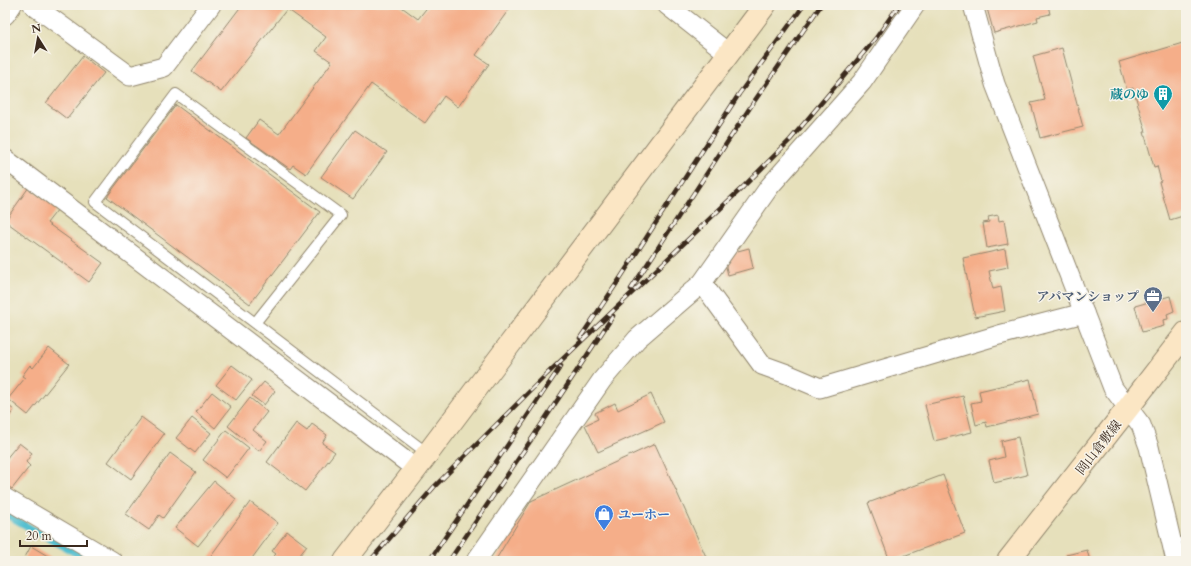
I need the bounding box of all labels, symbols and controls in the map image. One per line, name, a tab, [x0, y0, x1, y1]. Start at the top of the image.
north arrow	[18, 18, 58, 58]
text: N	[30, 20, 43, 37]
building icon: 蔵のゆ	[1152, 83, 1174, 111]
place label: 蔵のゆ	[1110, 86, 1149, 104]
office icon: アパマンショップ	[1142, 285, 1164, 313]
place label: アパマンショップ	[1037, 288, 1139, 306]
street label: 岡山倉敷線	[1072, 416, 1126, 479]
shop icon: ユーホー	[593, 503, 615, 531]
place label: ユーホー	[618, 506, 670, 524]
scale bar	[20, 522, 87, 548]
text: 20 m	[26, 528, 53, 544]

